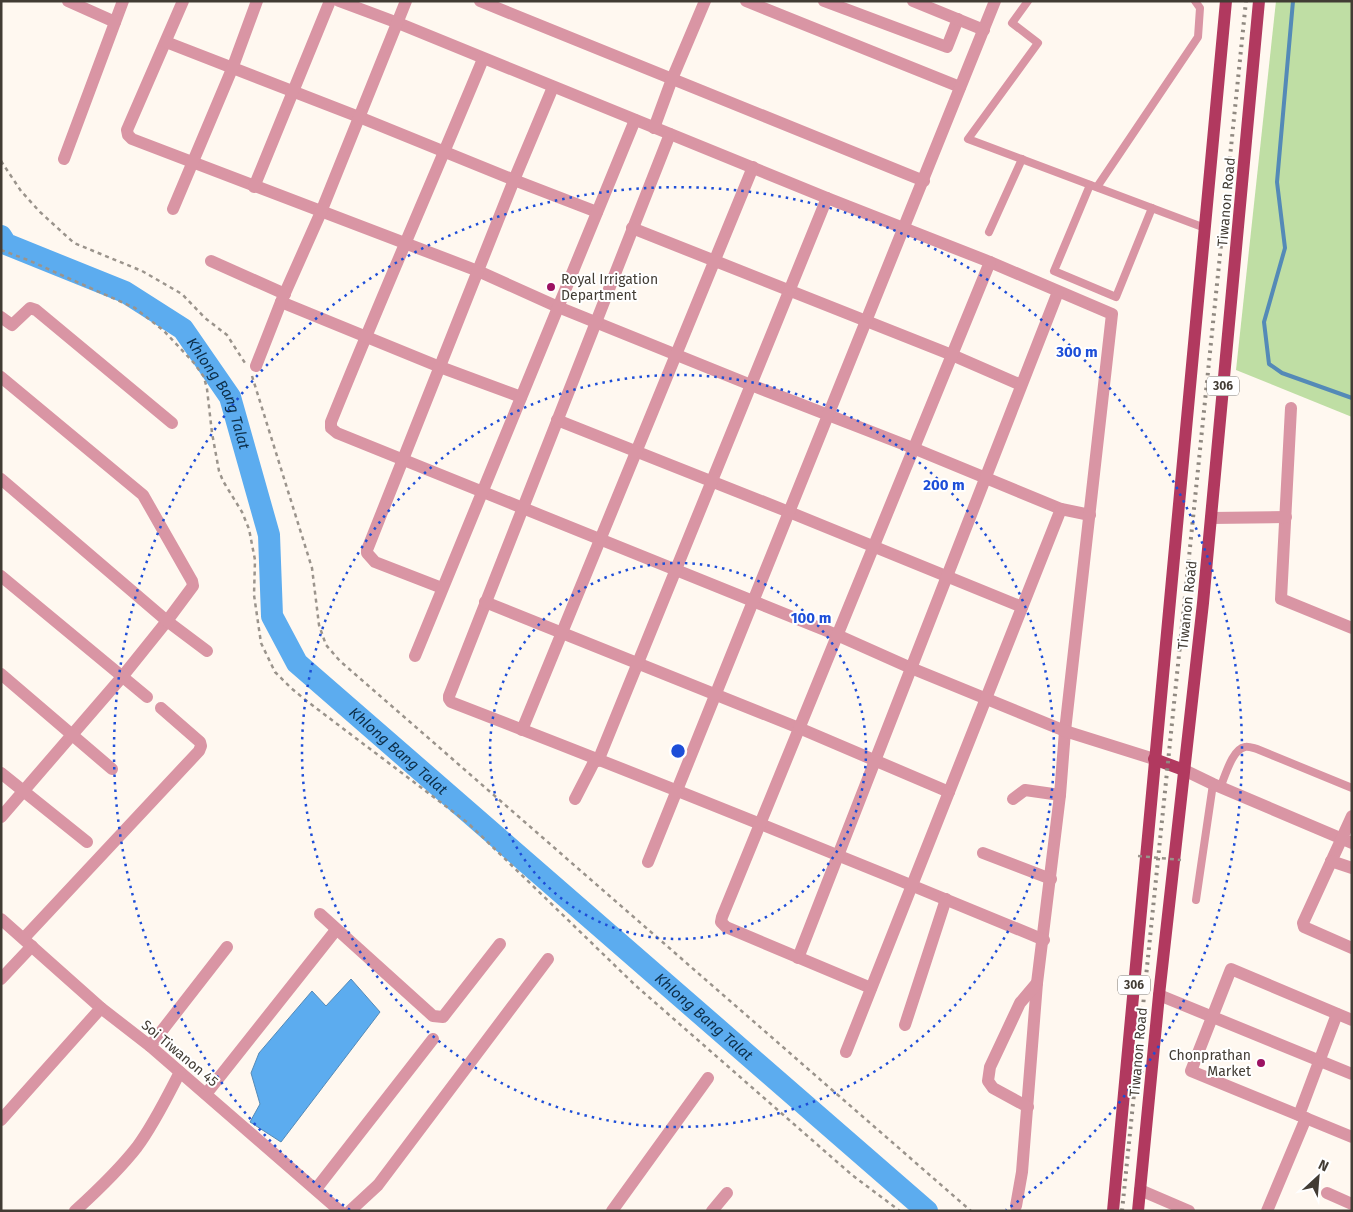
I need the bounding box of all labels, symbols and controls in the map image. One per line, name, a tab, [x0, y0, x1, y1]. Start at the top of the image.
street label: Tiwanon Road	[1214, 157, 1239, 247]
place label: Royal Irrigation Department	[561, 271, 658, 304]
marker: Royal Irrigation Department	[545, 281, 557, 293]
water label: Khlong Bang Talat	[183, 334, 253, 452]
text: 300 m	[1055, 343, 1098, 361]
road number: 306	[1207, 376, 1239, 396]
text: 200 m	[923, 476, 965, 494]
street label: Tiwanon Road	[1174, 560, 1201, 650]
text: 100 m	[791, 609, 831, 627]
water label: Khlong Bang Talat	[345, 703, 451, 799]
centre of rings	[669, 742, 687, 760]
water label: Khlong Bang Talat	[651, 969, 757, 1065]
road number: 306	[1118, 976, 1150, 994]
street label: Tiwanon Road	[1126, 1007, 1151, 1097]
street label: Soi Tiwanon 45	[138, 1016, 221, 1090]
place label: Chonprathan Market	[1169, 1047, 1252, 1080]
marker: Chonprathan Market	[1255, 1057, 1267, 1069]
north arrow	[1293, 1152, 1343, 1202]
text: N	[1316, 1156, 1331, 1175]

